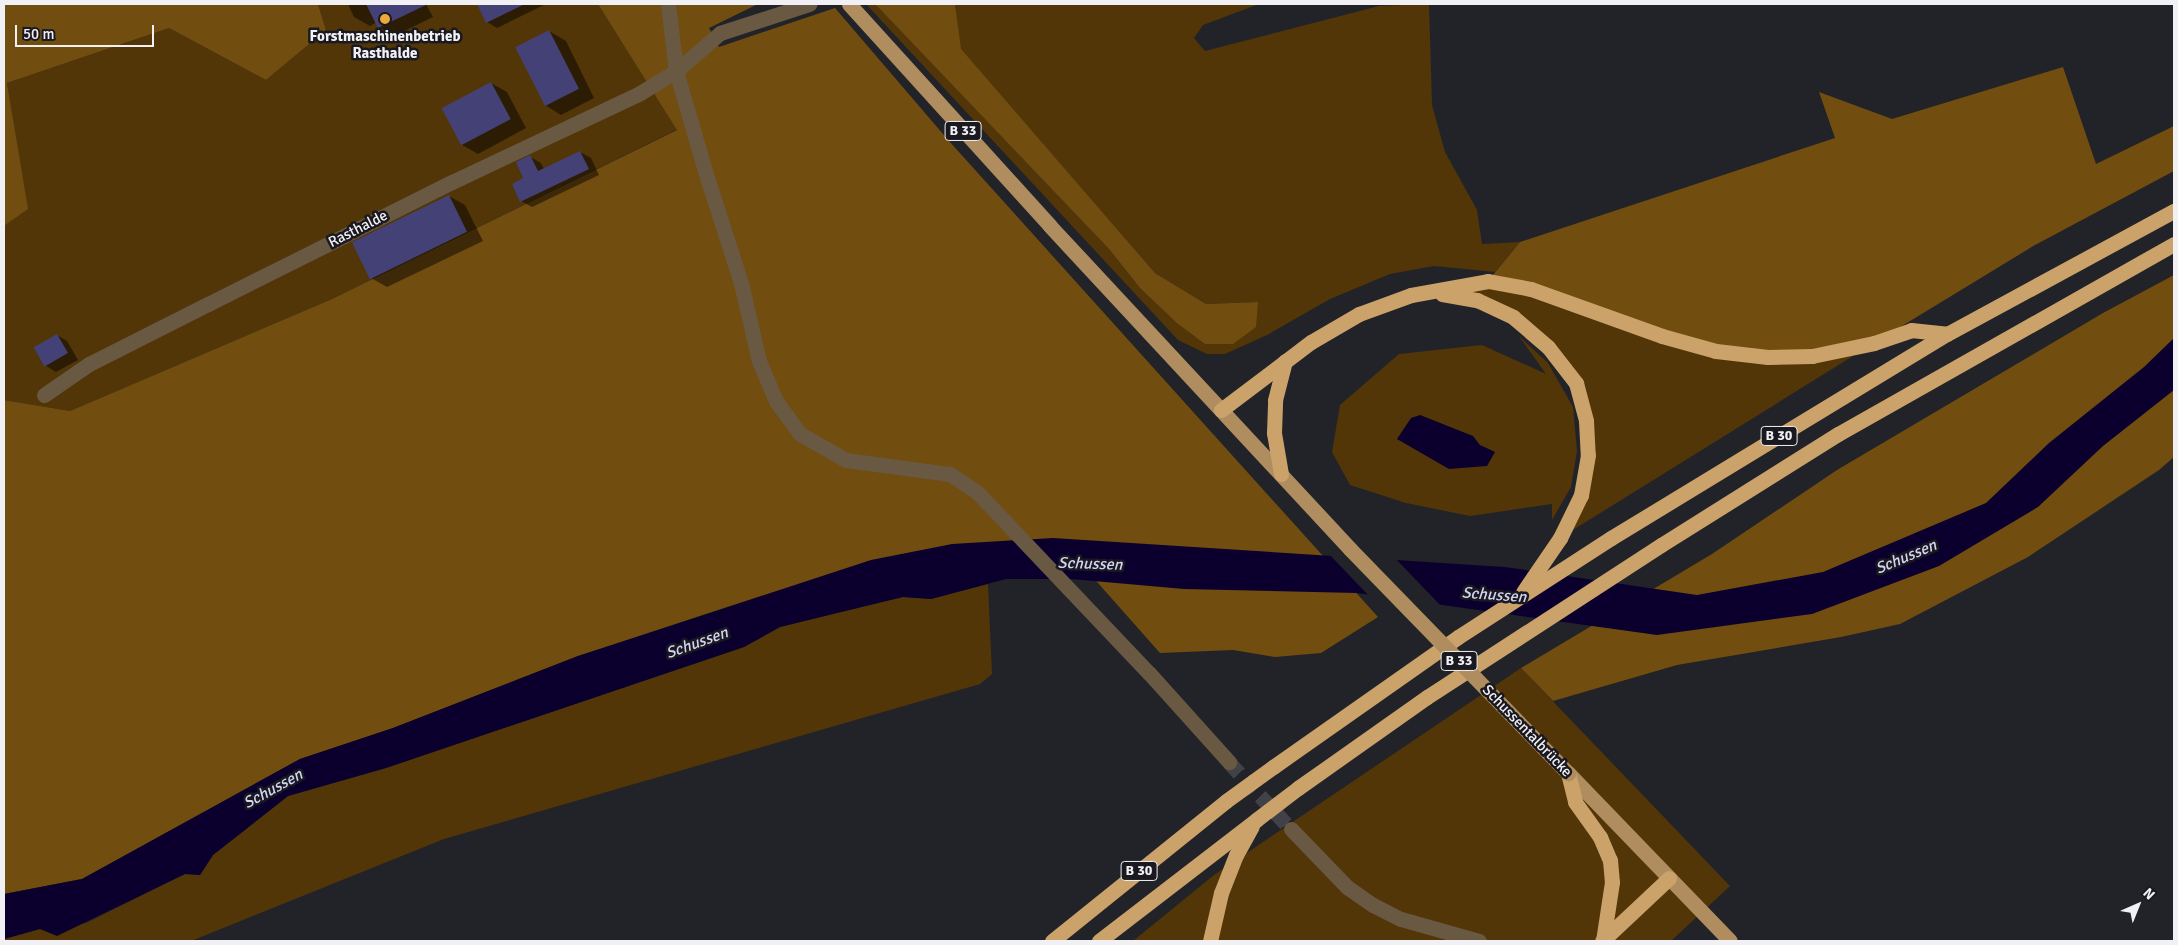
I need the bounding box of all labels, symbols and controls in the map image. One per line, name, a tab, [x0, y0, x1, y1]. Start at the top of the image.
marker: Forstmaschinenbetrieb Rasthalde	[379, 13, 391, 25]
scale bar	[18, 15, 156, 47]
text: 50 m	[23, 25, 54, 43]
place label: Forstmaschinenbetrieb Rasthalde	[310, 27, 460, 62]
road number: B 33	[944, 120, 982, 142]
street label: Rasthalde	[325, 206, 391, 252]
road number: B 30	[1760, 424, 1798, 448]
water label: Schussen	[1873, 536, 1939, 578]
water label: Schussen	[1057, 553, 1123, 575]
water label: Schussen	[1461, 583, 1527, 607]
water label: Schussen	[663, 623, 731, 663]
road number: B 33	[1440, 649, 1478, 672]
street label: Schussentalbrücke	[1478, 681, 1576, 781]
water label: Schussen	[240, 765, 306, 813]
road number: B 30	[1120, 859, 1158, 882]
north arrow	[2113, 880, 2163, 930]
text: N	[2139, 884, 2158, 903]

